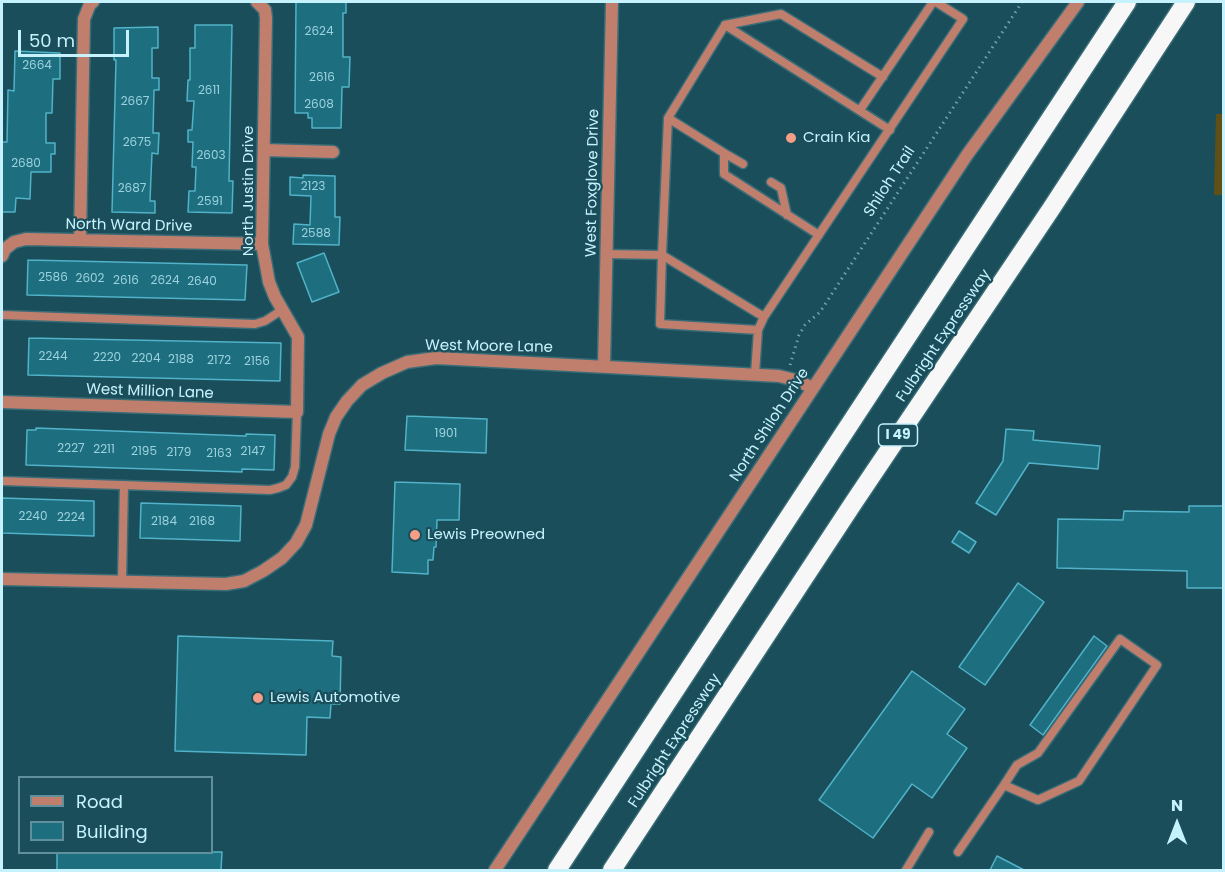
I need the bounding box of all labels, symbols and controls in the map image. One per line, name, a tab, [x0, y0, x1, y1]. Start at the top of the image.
scale bar	[21, 18, 132, 56]
house number: 2624	[305, 25, 333, 39]
text: 50 m	[29, 28, 75, 53]
house number: 2664	[22, 59, 52, 73]
house number: 2616	[309, 71, 335, 85]
house number: 2611	[198, 84, 220, 98]
house number: 2667	[121, 95, 149, 109]
house number: 2608	[304, 98, 334, 112]
street label: West Foxglove Drive	[583, 109, 603, 257]
street label: North Justin Drive	[240, 126, 258, 256]
place label: Crain Kia	[803, 129, 870, 147]
marker: Crain Kia	[784, 131, 798, 145]
house number: 2675	[123, 136, 151, 150]
street label: Shiloh Trail	[861, 143, 919, 221]
house number: 2603	[196, 149, 226, 163]
house number: 2680	[11, 157, 41, 171]
house number: 2123	[301, 180, 325, 194]
house number: 2687	[118, 182, 146, 196]
house number: 2591	[197, 195, 223, 209]
street label: North Ward Drive	[65, 216, 193, 236]
house number: 2588	[301, 227, 331, 241]
street label: Fulbright Expressway	[893, 266, 995, 406]
house number: 2586	[38, 271, 68, 285]
house number: 2602	[76, 272, 104, 286]
house number: 2616	[113, 274, 139, 288]
house number: 2624	[151, 274, 179, 288]
house number: 2640	[187, 275, 217, 289]
street label: West Moore Lane	[425, 337, 553, 357]
house number: 2244	[39, 350, 67, 364]
house number: 2220	[93, 351, 121, 365]
house number: 2204	[132, 352, 160, 366]
house number: 2188	[168, 353, 194, 367]
house number: 2172	[207, 354, 231, 368]
house number: 2156	[244, 355, 270, 369]
street label: North Shiloh Drive	[727, 365, 813, 485]
street label: West Million Lane	[86, 381, 214, 403]
road number: I 49	[878, 424, 918, 446]
house number: 1901	[435, 427, 457, 441]
house number: 2227	[57, 442, 85, 456]
house number: 2211	[93, 443, 115, 457]
house number: 2195	[131, 445, 157, 459]
house number: 2147	[241, 445, 265, 459]
house number: 2179	[167, 446, 191, 460]
house number: 2163	[206, 447, 232, 461]
house number: 2240	[19, 510, 47, 524]
house number: 2224	[57, 511, 85, 525]
house number: 2184	[151, 515, 177, 529]
house number: 2168	[189, 515, 215, 529]
place label: Lewis Preowned	[427, 526, 545, 544]
marker: Lewis Preowned	[408, 528, 422, 542]
street label: Fulbright Expressway	[625, 671, 725, 811]
place label: Lewis Automotive	[270, 689, 400, 707]
marker: Lewis Automotive	[251, 691, 265, 705]
legend	[18, 776, 213, 854]
text: Road	[76, 789, 123, 814]
north arrow	[1147, 794, 1207, 854]
text: N	[1171, 794, 1183, 817]
text: Building	[76, 819, 148, 844]

